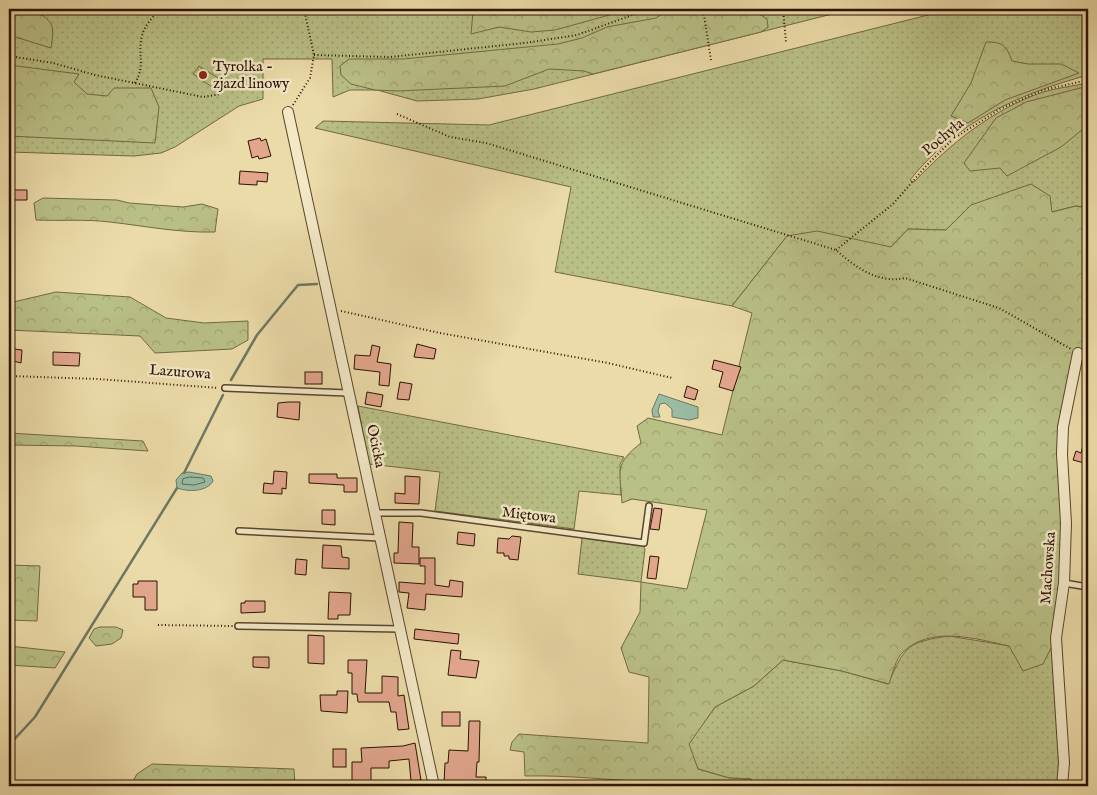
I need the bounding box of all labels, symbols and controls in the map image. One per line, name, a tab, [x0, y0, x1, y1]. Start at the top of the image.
place label: Tyrolka - zjazd linowy	[213, 57, 290, 93]
marker: Tyrolka - zjazd linowy	[197, 69, 209, 81]
street label: Pochyła	[918, 114, 968, 160]
street label: Lazurowa	[149, 360, 212, 384]
street label: Ocicka	[362, 423, 390, 470]
street label: Miętowa	[501, 502, 558, 528]
street label: Machowska	[1036, 531, 1060, 605]

